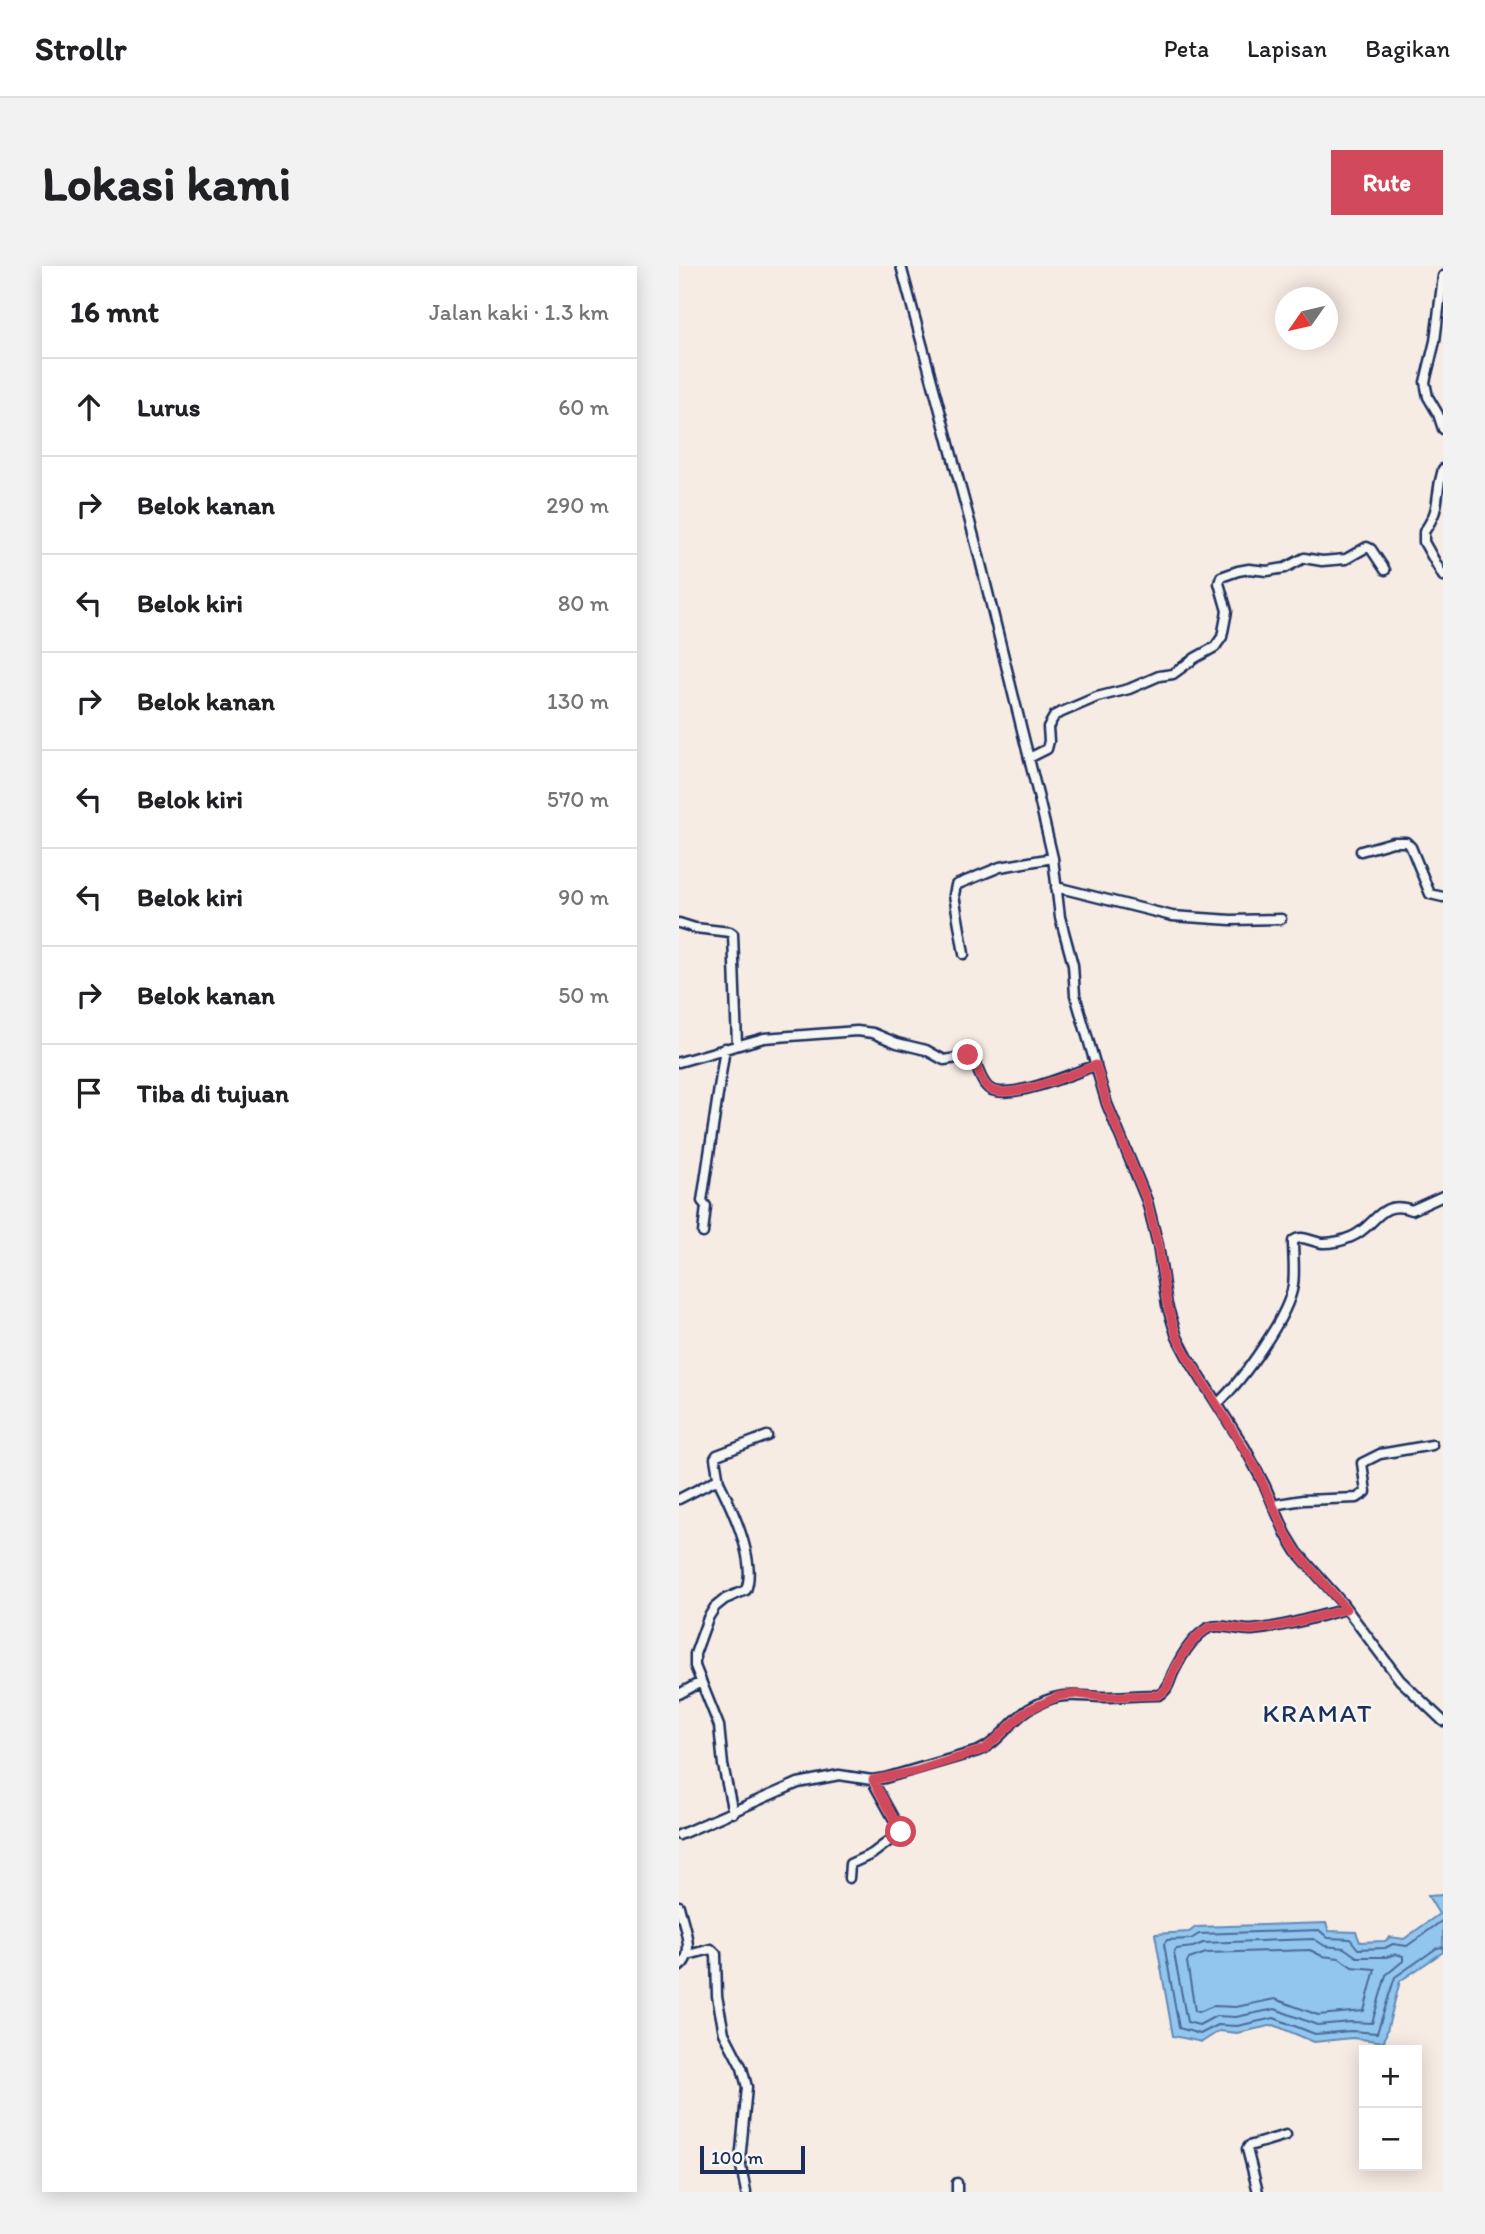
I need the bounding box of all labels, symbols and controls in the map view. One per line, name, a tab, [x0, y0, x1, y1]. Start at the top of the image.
text: Strollr	[35, 29, 126, 68]
text: Peta	[1164, 34, 1209, 63]
text: Lapisan	[1247, 34, 1327, 63]
text: Bagikan	[1365, 34, 1450, 63]
button: Rute	[1331, 150, 1443, 215]
text: Lokasi kami	[42, 153, 291, 212]
north arrow	[1275, 287, 1338, 350]
text: 16 mnt	[70, 293, 159, 330]
text: Jalan kaki · 1.3 km	[429, 298, 609, 326]
icon: ahead	[70, 388, 108, 426]
text: Lurus	[137, 391, 200, 423]
text: 60 m	[558, 393, 609, 421]
icon: right	[70, 486, 108, 524]
text: Belok kanan	[137, 489, 275, 521]
text: 290 m	[546, 491, 609, 519]
icon: left	[70, 584, 108, 622]
text: Belok kiri	[137, 587, 243, 619]
text: 80 m	[558, 589, 609, 617]
icon: right	[70, 682, 108, 720]
text: Belok kanan	[137, 685, 275, 717]
text: 130 m	[547, 687, 609, 715]
icon: left	[70, 780, 108, 818]
text: Belok kiri	[137, 783, 243, 815]
text: 570 m	[547, 785, 609, 813]
icon: left	[70, 878, 108, 916]
text: Belok kiri	[137, 881, 243, 913]
text: 90 m	[558, 883, 609, 911]
icon: right	[70, 976, 108, 1014]
text: Belok kanan	[137, 979, 275, 1011]
text: 50 m	[558, 981, 609, 1009]
route end	[952, 1039, 983, 1070]
icon: arrive	[70, 1074, 108, 1112]
text: Tiba di tujuan	[137, 1077, 289, 1109]
district label: KRAMAT	[1262, 1697, 1374, 1729]
route start	[885, 1816, 916, 1847]
map controls	[1359, 2045, 1422, 2171]
button: +	[1359, 2045, 1422, 2108]
button: −	[1359, 2108, 1422, 2171]
scale bar	[700, 2143, 805, 2175]
text: 100 m	[711, 2146, 763, 2169]

